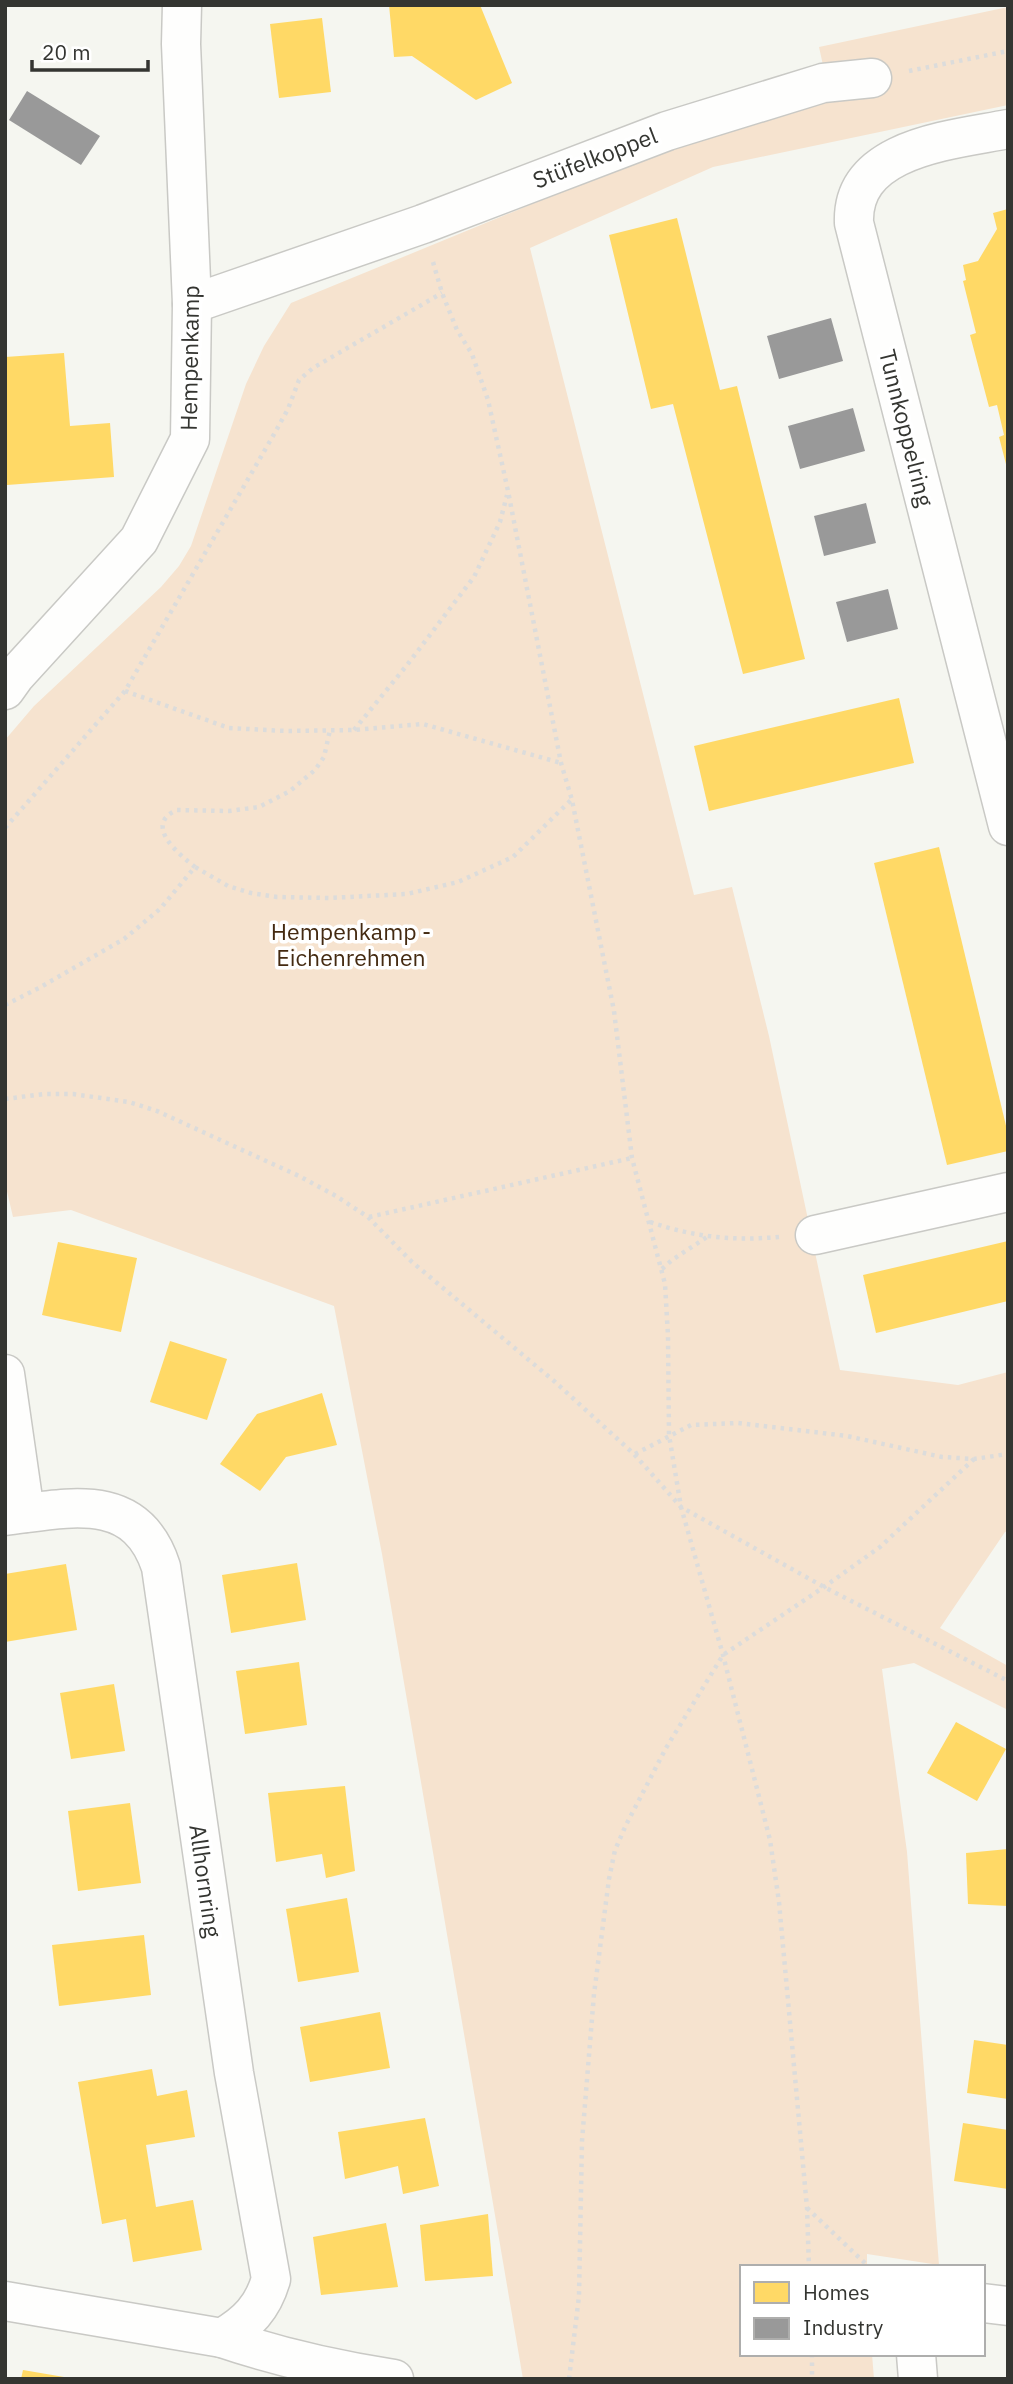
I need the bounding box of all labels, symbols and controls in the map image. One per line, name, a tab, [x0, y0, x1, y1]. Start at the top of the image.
scale bar	[32, 28, 147, 72]
text: 20 m	[42, 38, 91, 66]
street label: Stüfelkoppel	[528, 120, 661, 195]
street label: Hempenkamp	[173, 285, 205, 431]
street label: Tunnkoppelring	[873, 346, 941, 509]
park label: Hempenkamp - Eichenrehmen	[271, 916, 431, 972]
street label: Allhornring	[183, 1822, 229, 1939]
legend	[740, 2265, 985, 2356]
text: Homes	[803, 2278, 870, 2306]
text: Industry	[803, 2313, 884, 2341]

